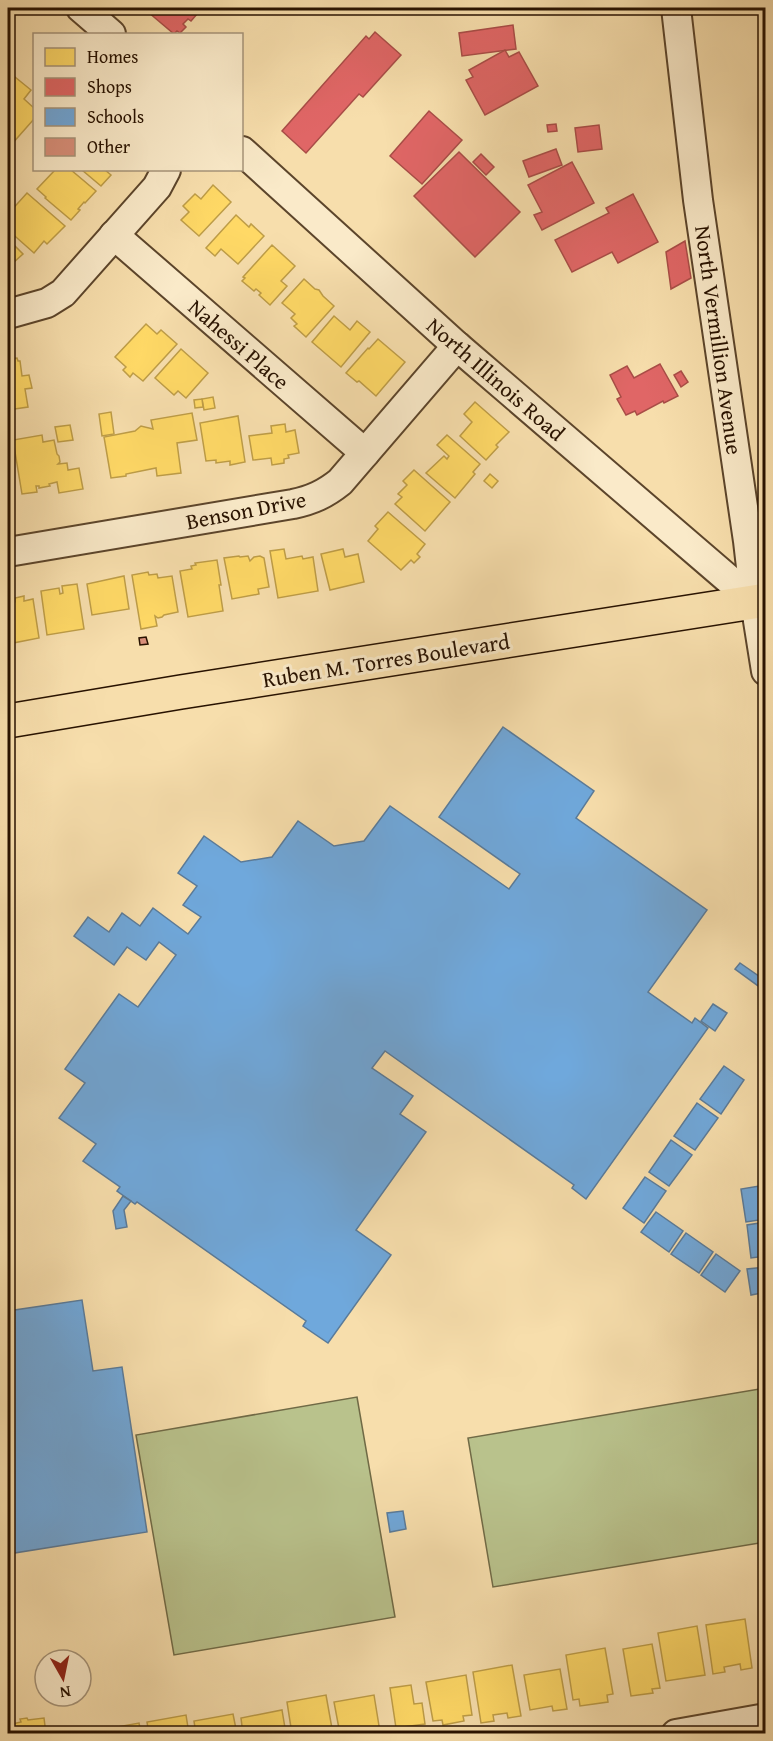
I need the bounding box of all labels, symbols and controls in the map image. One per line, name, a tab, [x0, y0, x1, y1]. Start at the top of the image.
legend	[33, 33, 243, 171]
text: Homes	[87, 43, 138, 70]
text: Shops	[87, 73, 132, 100]
text: Schools	[87, 103, 144, 130]
text: Other	[87, 133, 131, 160]
street label: North Vermillion Avenue	[687, 223, 751, 457]
street label: Nahessi Place	[182, 291, 296, 397]
street label: North Illinois Road	[420, 310, 572, 448]
street label: Benson Drive	[183, 483, 309, 537]
street label: Ruben M. Torres Boulevard	[260, 625, 512, 695]
north arrow	[33, 1648, 93, 1708]
text: N	[58, 1680, 73, 1706]

